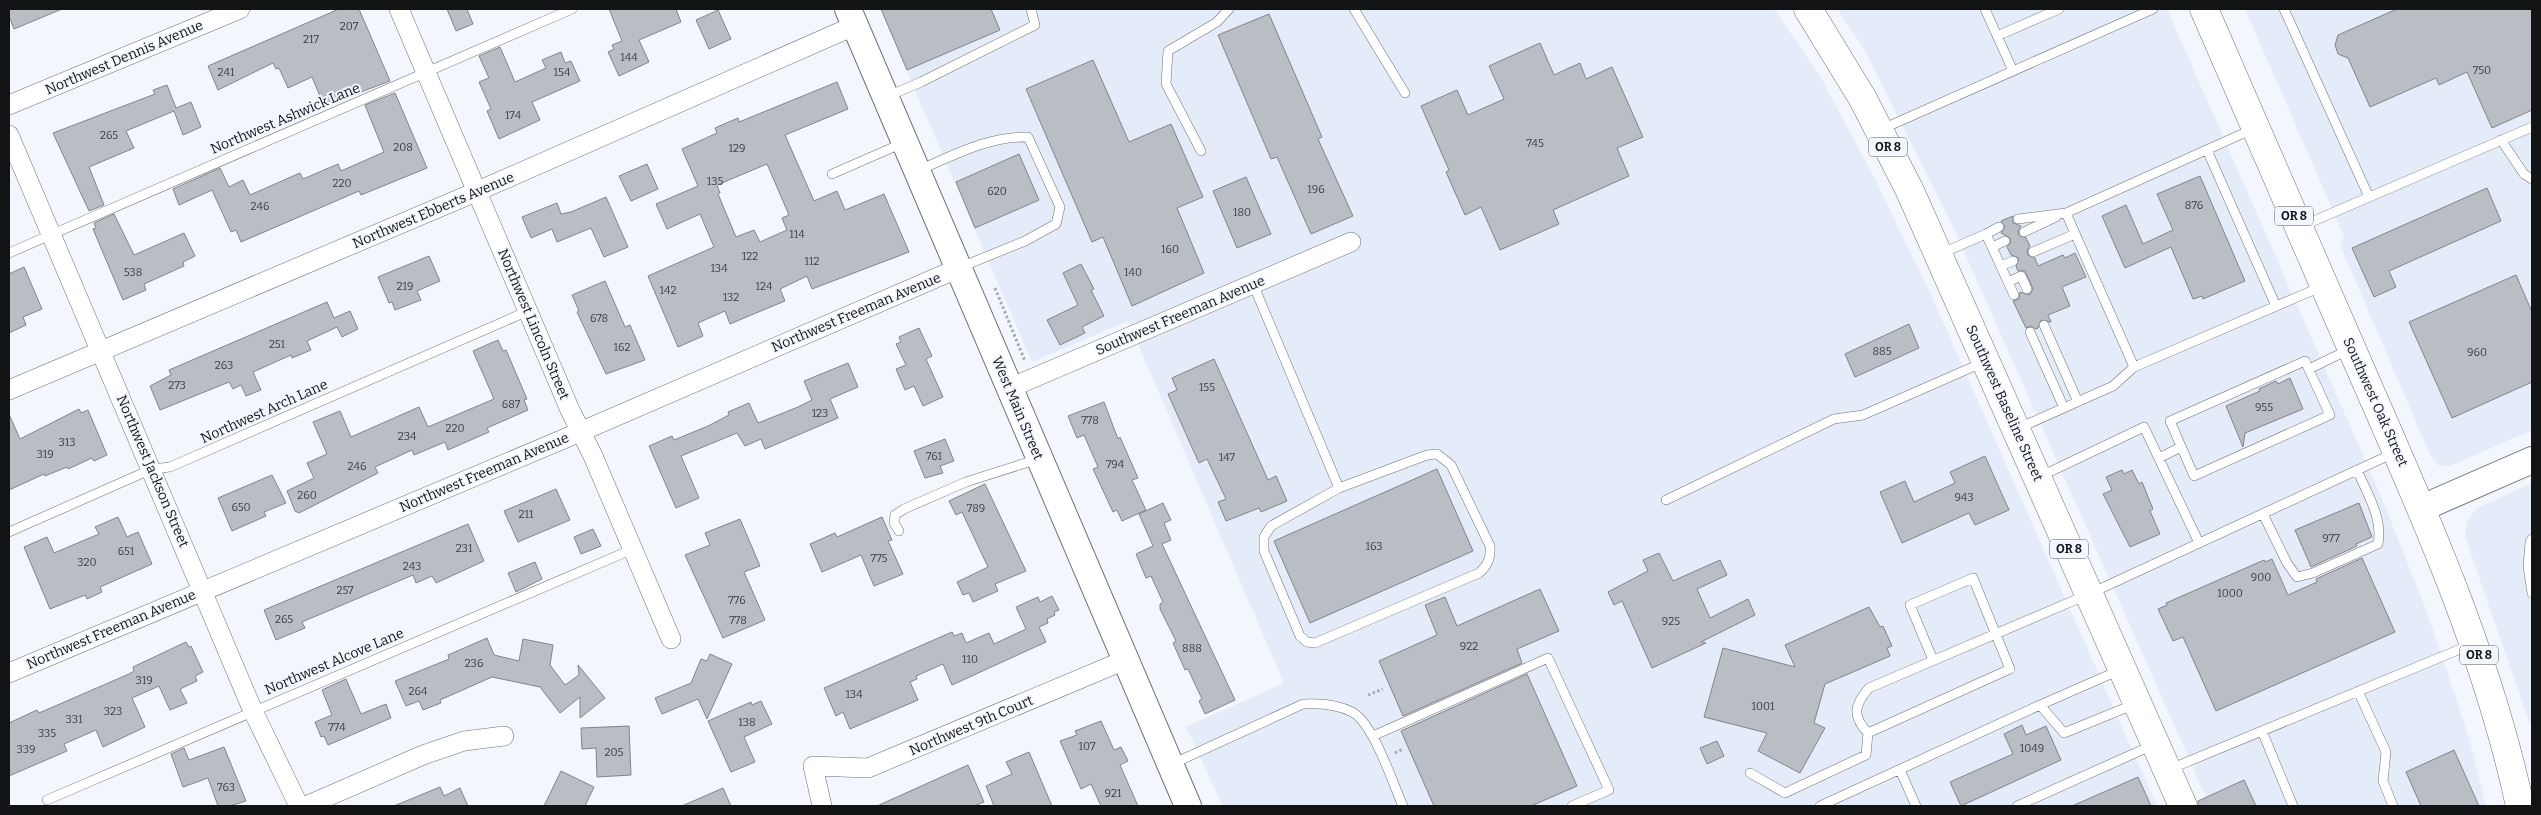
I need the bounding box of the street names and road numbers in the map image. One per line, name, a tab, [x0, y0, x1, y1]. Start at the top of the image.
street label: Northwest Dennis Avenue	[43, 16, 206, 98]
street label: Northwest Ashwick Lane	[208, 79, 363, 158]
road number: OR 8	[1869, 138, 1907, 156]
street label: Northwest Ebberts Avenue	[350, 169, 517, 252]
road number: OR 8	[2275, 207, 2313, 226]
street label: Northwest Lincoln Street	[494, 246, 573, 402]
street label: Northwest Freeman Avenue	[769, 269, 943, 356]
street label: Southwest Freeman Avenue	[1093, 272, 1267, 359]
street label: Southwest Baseline Street	[1962, 322, 2047, 484]
street label: Southwest Oak Street	[2339, 335, 2412, 469]
street label: West Main Street	[988, 354, 1047, 463]
street label: Northwest Arch Lane	[198, 376, 330, 447]
street label: Northwest Jackson Street	[113, 392, 192, 550]
street label: Northwest Freeman Avenue	[397, 429, 571, 516]
road number: OR 8	[2050, 540, 2088, 558]
street label: Northwest Freeman Avenue	[24, 586, 198, 673]
street label: Northwest Alcove Lane	[262, 624, 406, 698]
road number: OR 8	[2460, 646, 2498, 664]
street label: Northwest 9th Court	[907, 692, 1036, 759]

